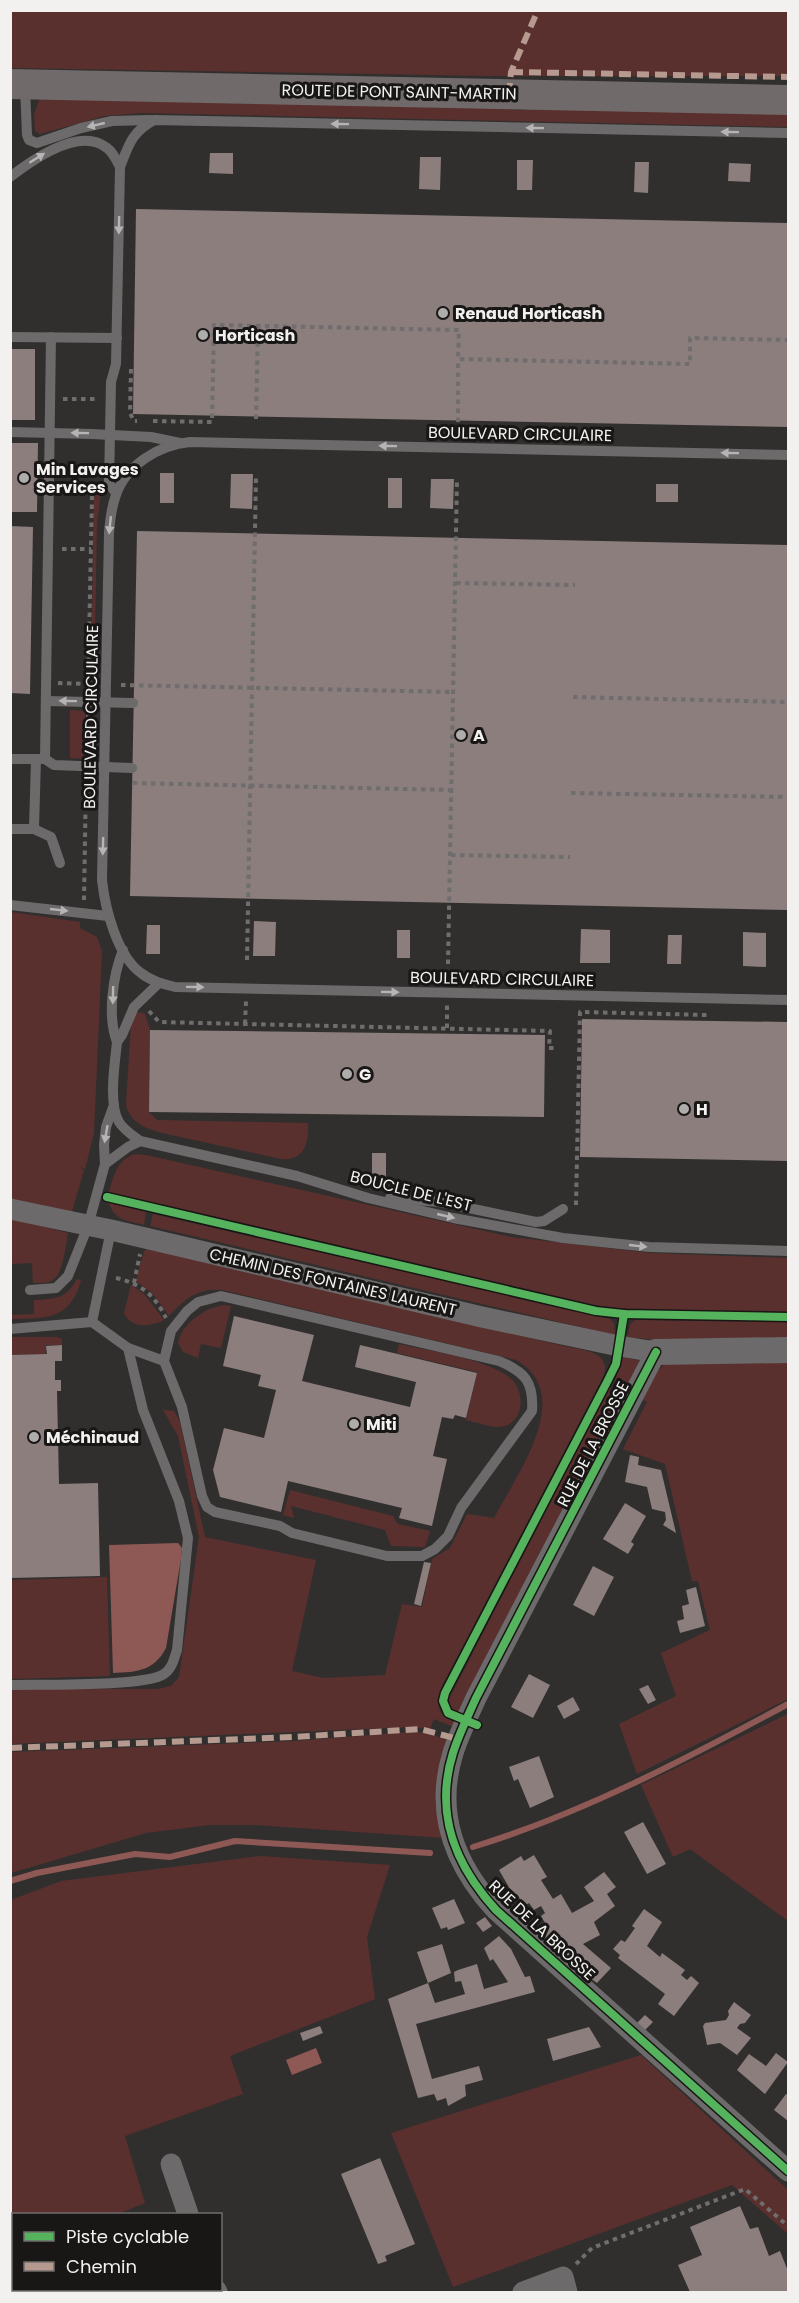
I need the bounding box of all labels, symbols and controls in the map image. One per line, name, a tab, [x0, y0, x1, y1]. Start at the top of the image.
street label: ROUTE DE PONT SAINT-MARTIN	[281, 78, 517, 106]
one-way arrow	[331, 119, 350, 129]
one-way arrow	[86, 120, 105, 130]
one-way arrow	[526, 123, 545, 133]
one-way arrow	[721, 127, 740, 137]
one-way arrow	[29, 153, 45, 164]
one-way arrow	[114, 216, 124, 235]
place label: Renaud Horticash	[455, 302, 602, 325]
marker: Renaud Horticash	[436, 306, 450, 320]
place label: Horticash	[215, 324, 295, 347]
marker: Horticash	[196, 328, 210, 342]
street label: BOULEVARD CIRCULAIRE	[428, 421, 612, 447]
one-way arrow	[71, 429, 90, 438]
one-way arrow	[379, 441, 398, 451]
one-way arrow	[721, 449, 740, 458]
place label: Min Lavages Services	[36, 458, 139, 499]
marker: Min Lavages Services	[17, 471, 31, 485]
one-way arrow	[105, 515, 115, 534]
street label: BOULEVARD CIRCULAIRE	[78, 625, 104, 809]
one-way arrow	[59, 696, 78, 706]
place label: A	[473, 724, 485, 747]
marker: A	[454, 728, 468, 742]
one-way arrow	[98, 836, 108, 855]
one-way arrow	[50, 905, 69, 915]
street label: BOULEVARD CIRCULAIRE	[410, 966, 594, 992]
one-way arrow	[186, 983, 205, 992]
one-way arrow	[108, 986, 118, 1005]
one-way arrow	[381, 987, 400, 997]
place label: G	[359, 1063, 371, 1086]
marker: G	[340, 1067, 354, 1081]
place label: H	[696, 1098, 708, 1121]
marker: H	[677, 1102, 691, 1116]
one-way arrow	[101, 1124, 110, 1143]
street label: BOUCLE DE L'EST	[348, 1165, 474, 1217]
one-way arrow	[436, 1212, 455, 1222]
one-way arrow	[629, 1241, 648, 1251]
street label: CHEMIN DES FONTAINES LAURENT	[207, 1242, 459, 1322]
street label: RUE DE LA BROSSE	[551, 1377, 635, 1511]
place label: Miti	[366, 1413, 397, 1436]
marker: Miti	[347, 1417, 361, 1431]
place label: Méchinaud	[46, 1426, 139, 1449]
marker: Méchinaud	[27, 1430, 41, 1444]
street label: RUE DE LA BROSSE	[484, 1875, 600, 1985]
legend	[12, 2213, 222, 2291]
text: Piste cyclable	[66, 2224, 189, 2249]
text: Chemin	[66, 2254, 137, 2279]

